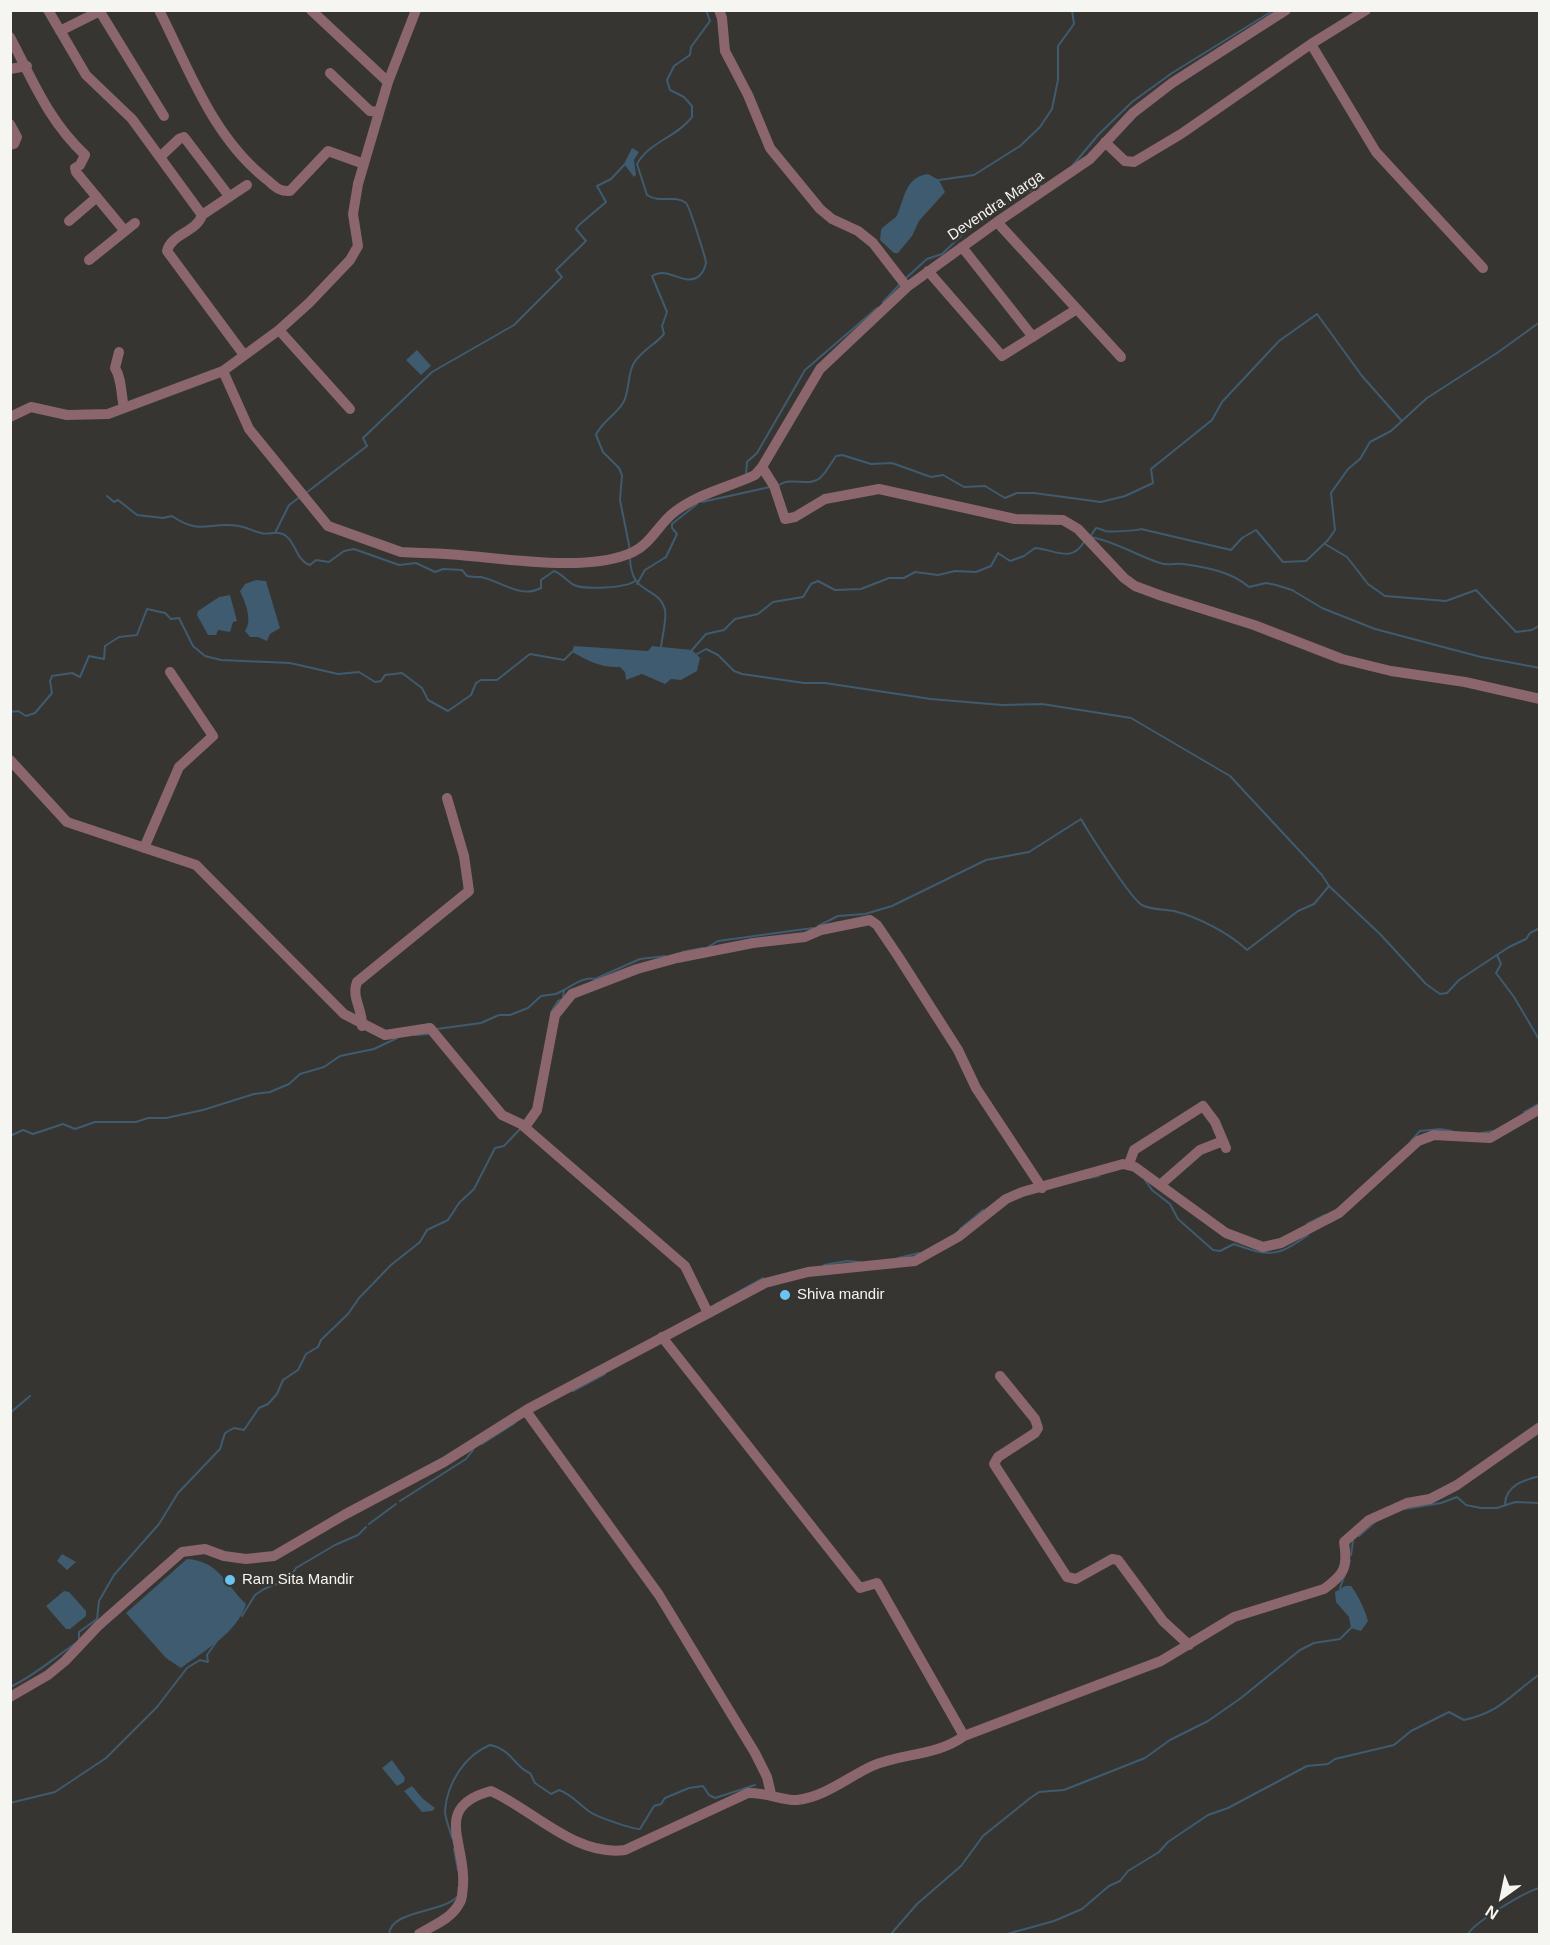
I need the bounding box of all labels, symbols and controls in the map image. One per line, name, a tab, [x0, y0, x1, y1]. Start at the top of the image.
street label: Devendra Marga	[945, 167, 1047, 245]
place label: Shiva mandir	[797, 1286, 885, 1304]
marker: Shiva mandir	[778, 1288, 792, 1302]
place label: Ram Sita Mandir	[242, 1571, 354, 1589]
marker: Ram Sita Mandir	[223, 1573, 237, 1587]
north arrow	[1472, 1867, 1532, 1927]
text: N	[1482, 1902, 1501, 1923]

